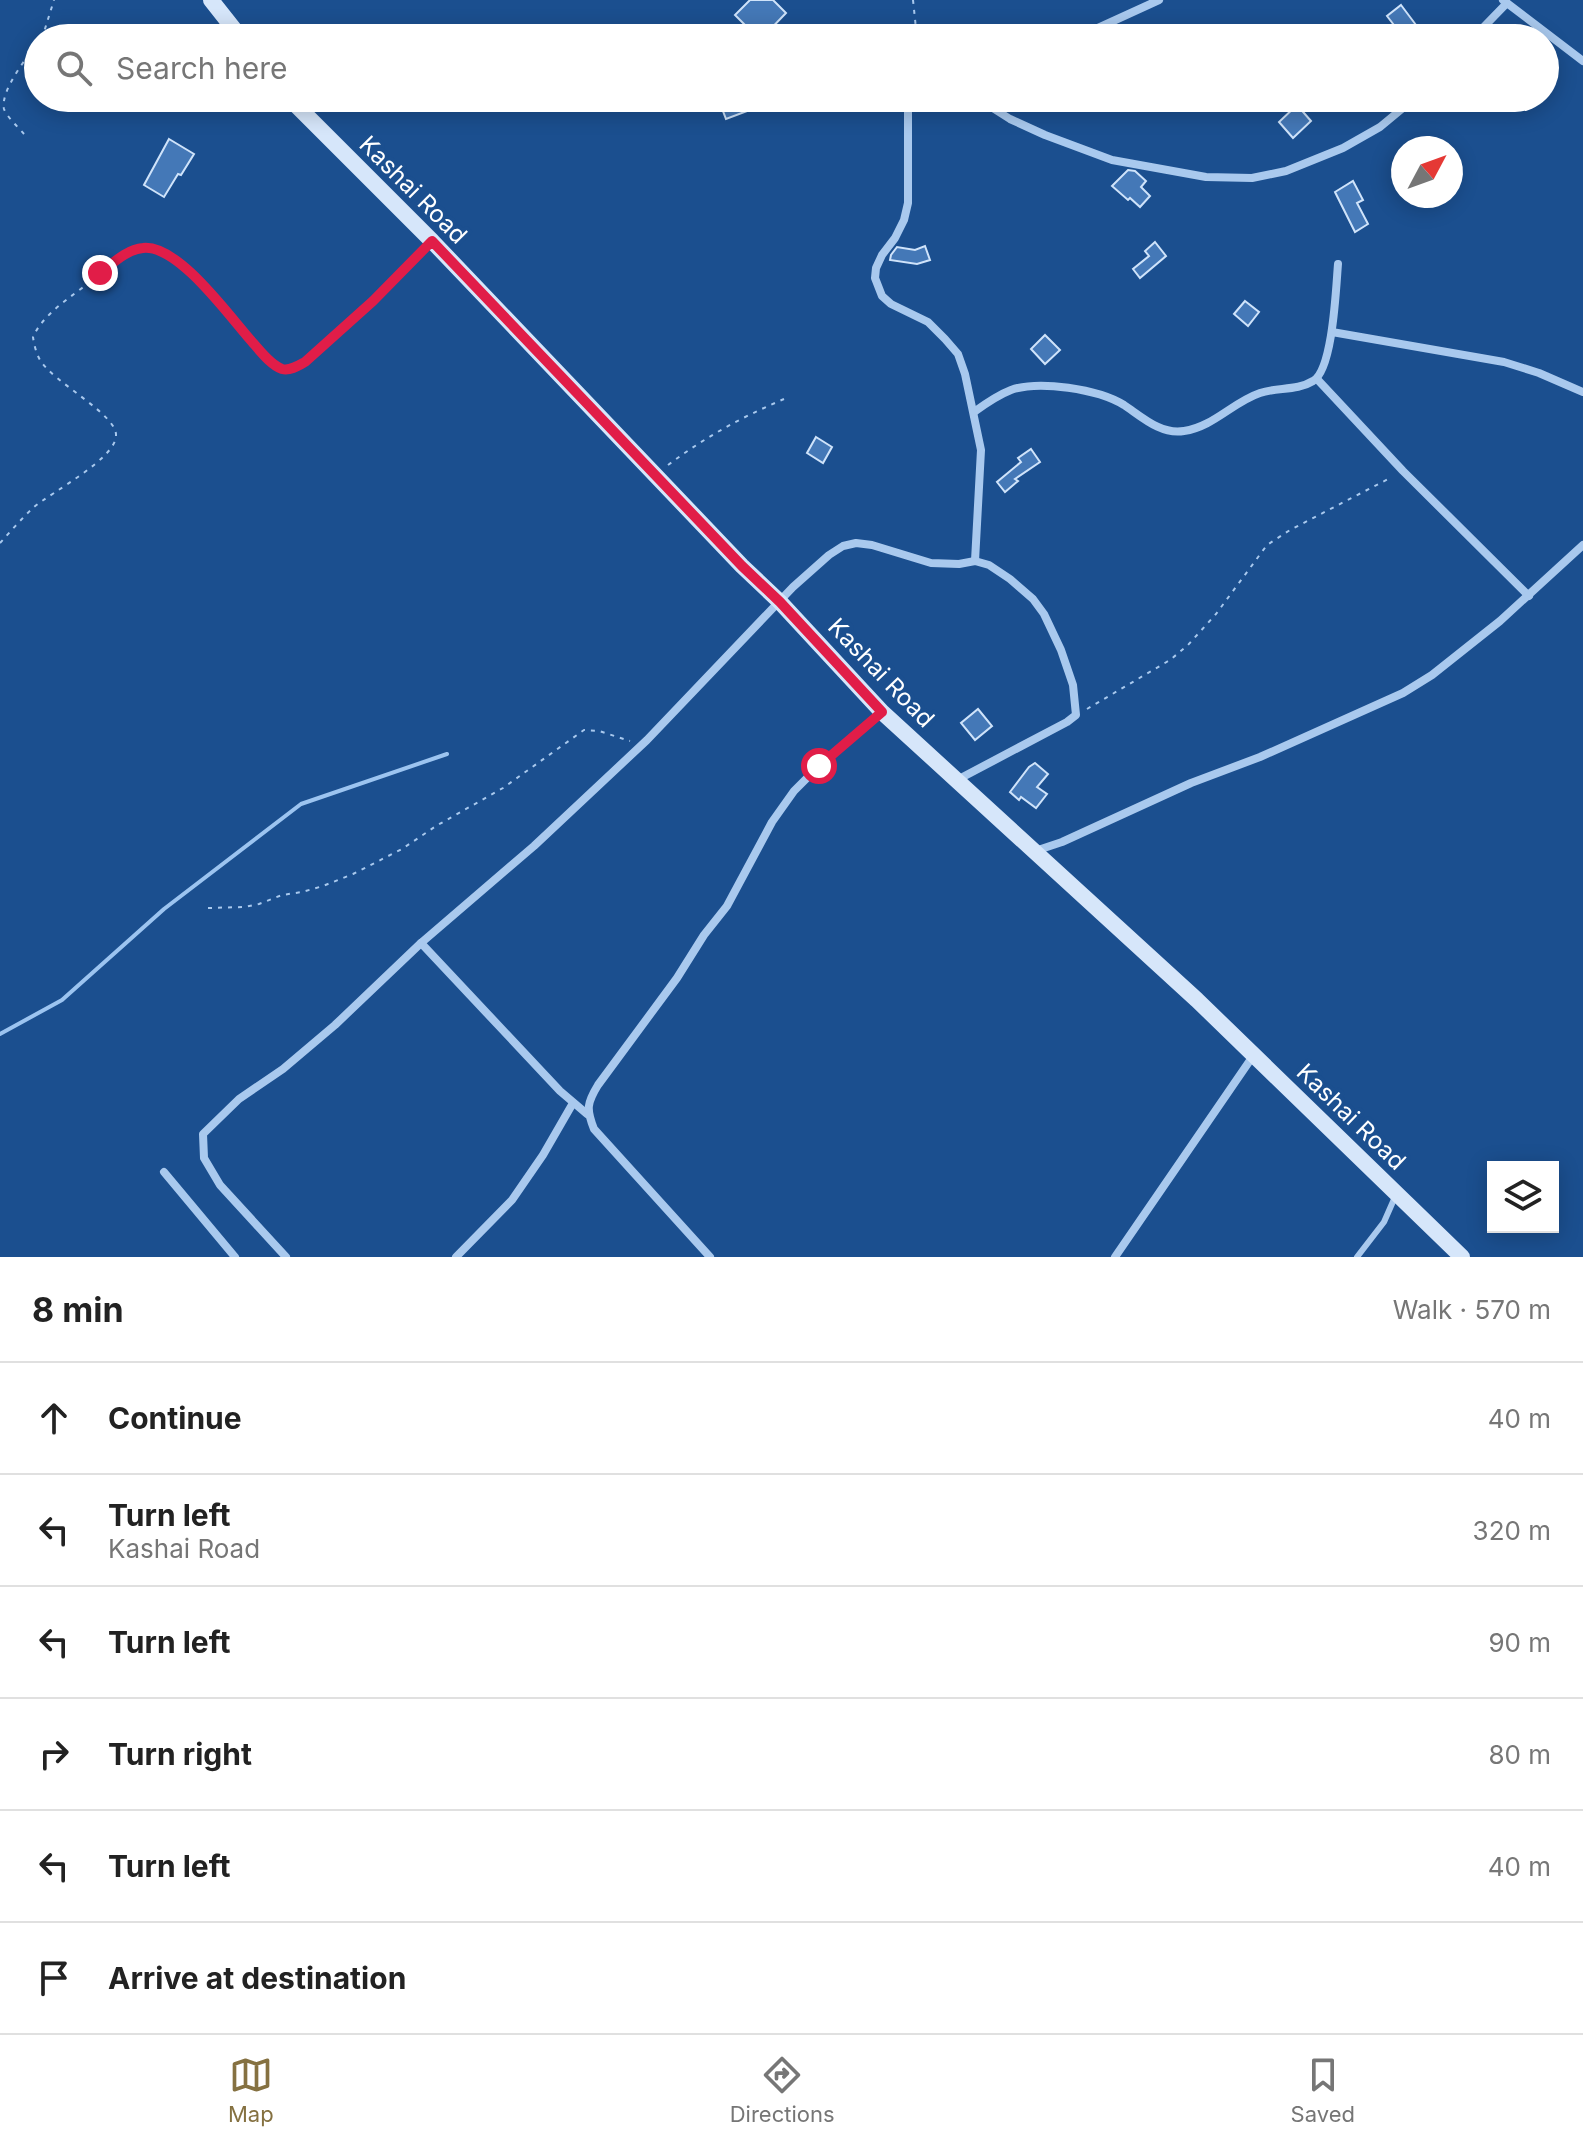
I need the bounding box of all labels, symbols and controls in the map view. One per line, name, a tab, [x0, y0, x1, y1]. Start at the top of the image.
search box	[24, 24, 1559, 112]
icon: search	[52, 46, 96, 90]
text: Search here	[116, 50, 288, 86]
street label: Kashai Road	[353, 130, 473, 250]
north arrow	[1391, 136, 1463, 208]
route end	[82, 255, 118, 291]
street label: Kashai Road	[822, 612, 941, 733]
route start	[801, 748, 837, 784]
street label: Kashai Road	[1291, 1057, 1412, 1176]
map controls	[1487, 1161, 1559, 1233]
button: layers	[1487, 1161, 1559, 1233]
text: 8 min	[32, 1289, 124, 1330]
text: Walk · 570 m	[1393, 1294, 1551, 1325]
icon: ahead	[32, 1396, 76, 1440]
text: Continue	[108, 1400, 242, 1436]
text: 40 m	[1488, 1403, 1551, 1434]
text: Turn left	[108, 1497, 230, 1533]
icon: left	[32, 1508, 76, 1552]
text: 320 m	[1473, 1515, 1551, 1546]
text: Kashai Road	[108, 1533, 260, 1564]
icon: left	[32, 1620, 76, 1664]
text: Turn left	[108, 1624, 230, 1660]
text: 90 m	[1488, 1627, 1551, 1658]
icon: right	[32, 1732, 76, 1776]
text: Turn right	[108, 1736, 252, 1772]
text: 80 m	[1488, 1739, 1551, 1770]
icon: left	[32, 1844, 76, 1888]
text: Turn left	[108, 1848, 230, 1884]
text: 40 m	[1488, 1851, 1551, 1882]
icon: arrive	[32, 1956, 76, 2000]
text: Arrive at destination	[108, 1960, 406, 1996]
tab: Map	[228, 2053, 274, 2127]
tab: Directions	[730, 2053, 835, 2127]
tab: Saved	[1291, 2053, 1355, 2127]

